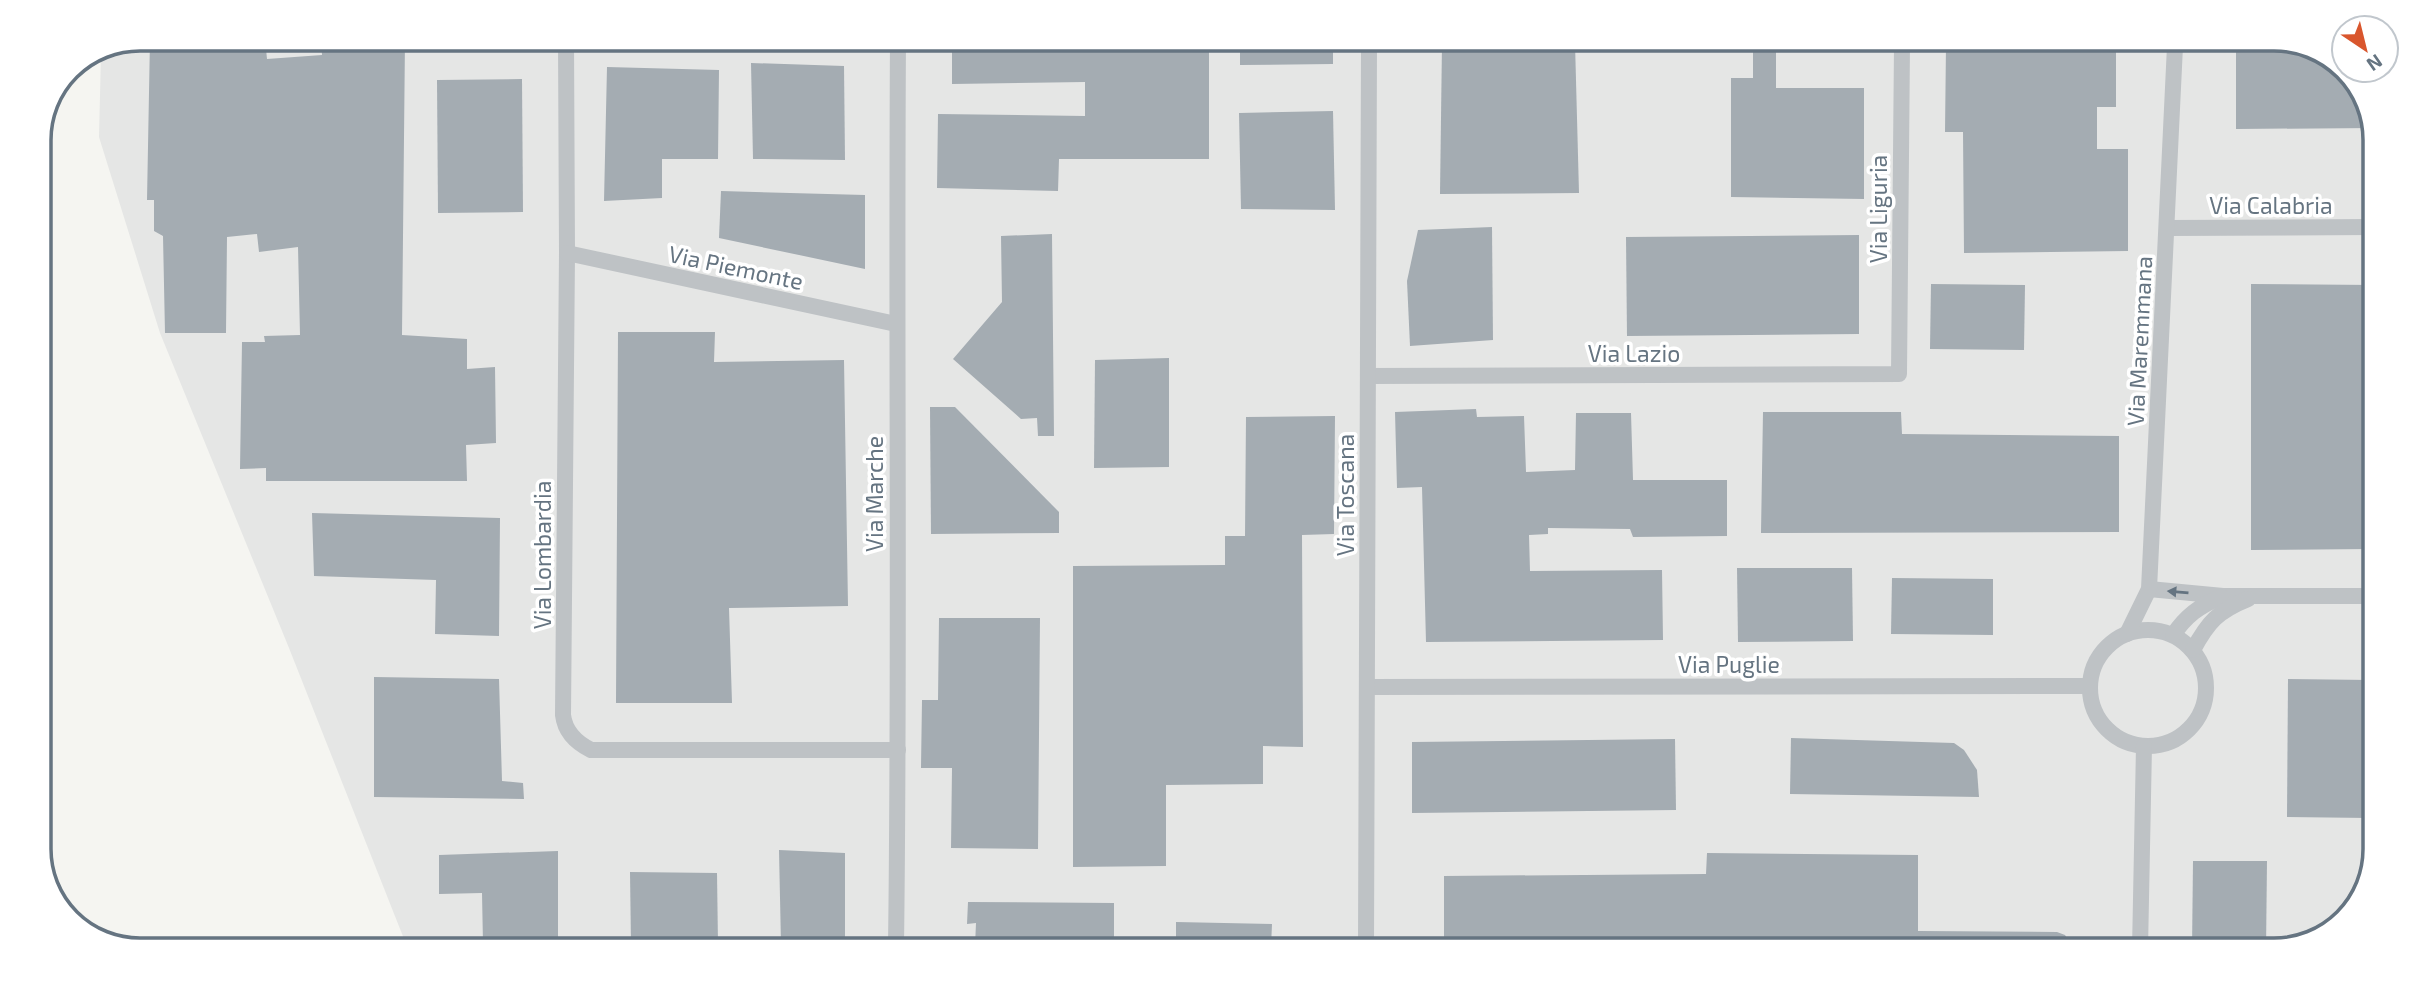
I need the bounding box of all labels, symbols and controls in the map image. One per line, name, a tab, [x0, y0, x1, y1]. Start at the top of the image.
north arrow	[2330, 14, 2400, 84]
text: N	[2363, 50, 2387, 77]
street label: Via Liguria	[1864, 155, 1892, 263]
street label: Via Calabria	[2209, 191, 2333, 219]
street label: Via Piemonte	[666, 239, 806, 295]
street label: Via Maremmana	[2121, 255, 2157, 427]
street label: Via Lazio	[1588, 339, 1680, 367]
street label: Via Toscana	[1331, 434, 1359, 556]
street label: Via Marche	[860, 436, 888, 552]
street label: Via Lombardia	[528, 481, 556, 629]
one-way arrow	[2167, 586, 2189, 597]
street label: Via Puglie	[1678, 650, 1780, 678]

